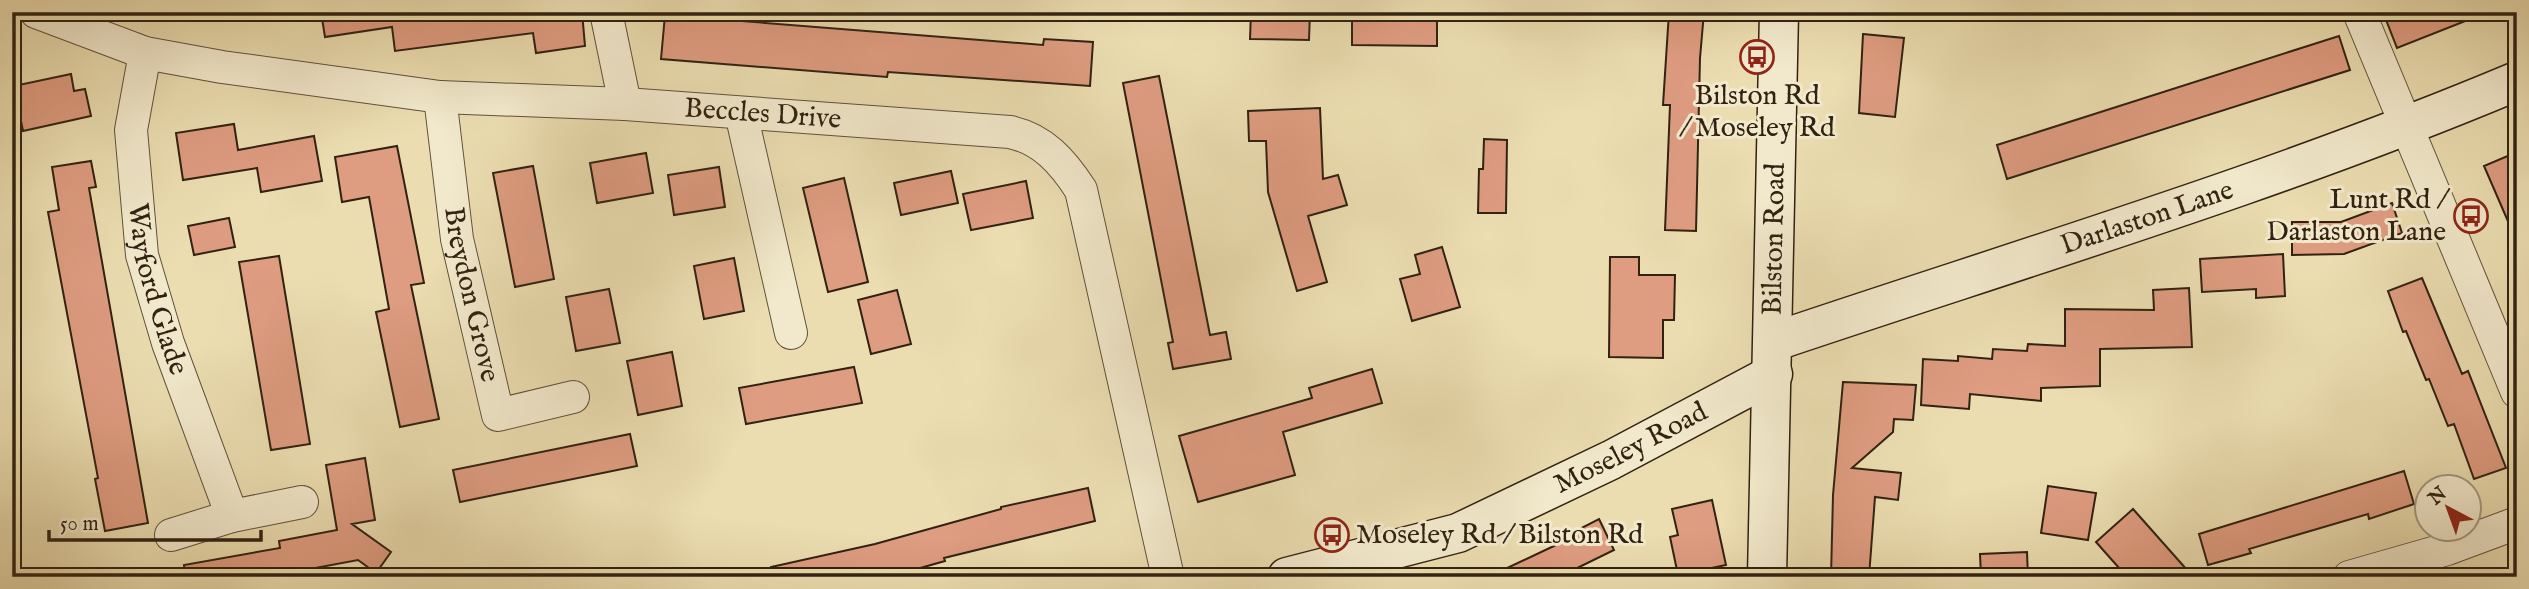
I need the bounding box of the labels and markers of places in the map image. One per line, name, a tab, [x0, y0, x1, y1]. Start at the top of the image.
bus stop icon: Bilston Rd / Moseley Rd	[1738, 38, 1776, 76]
place label: Bilston Rd / Moseley Rd	[1679, 79, 1835, 146]
place label: Lunt Rd / Darlaston Lane	[2266, 183, 2450, 250]
bus stop icon: Lunt Rd / Darlaston Lane	[2452, 197, 2490, 235]
bus stop icon: Moseley Rd / Bilston Rd	[1313, 516, 1351, 554]
place label: Moseley Rd / Bilston Rd	[1356, 518, 1643, 553]

